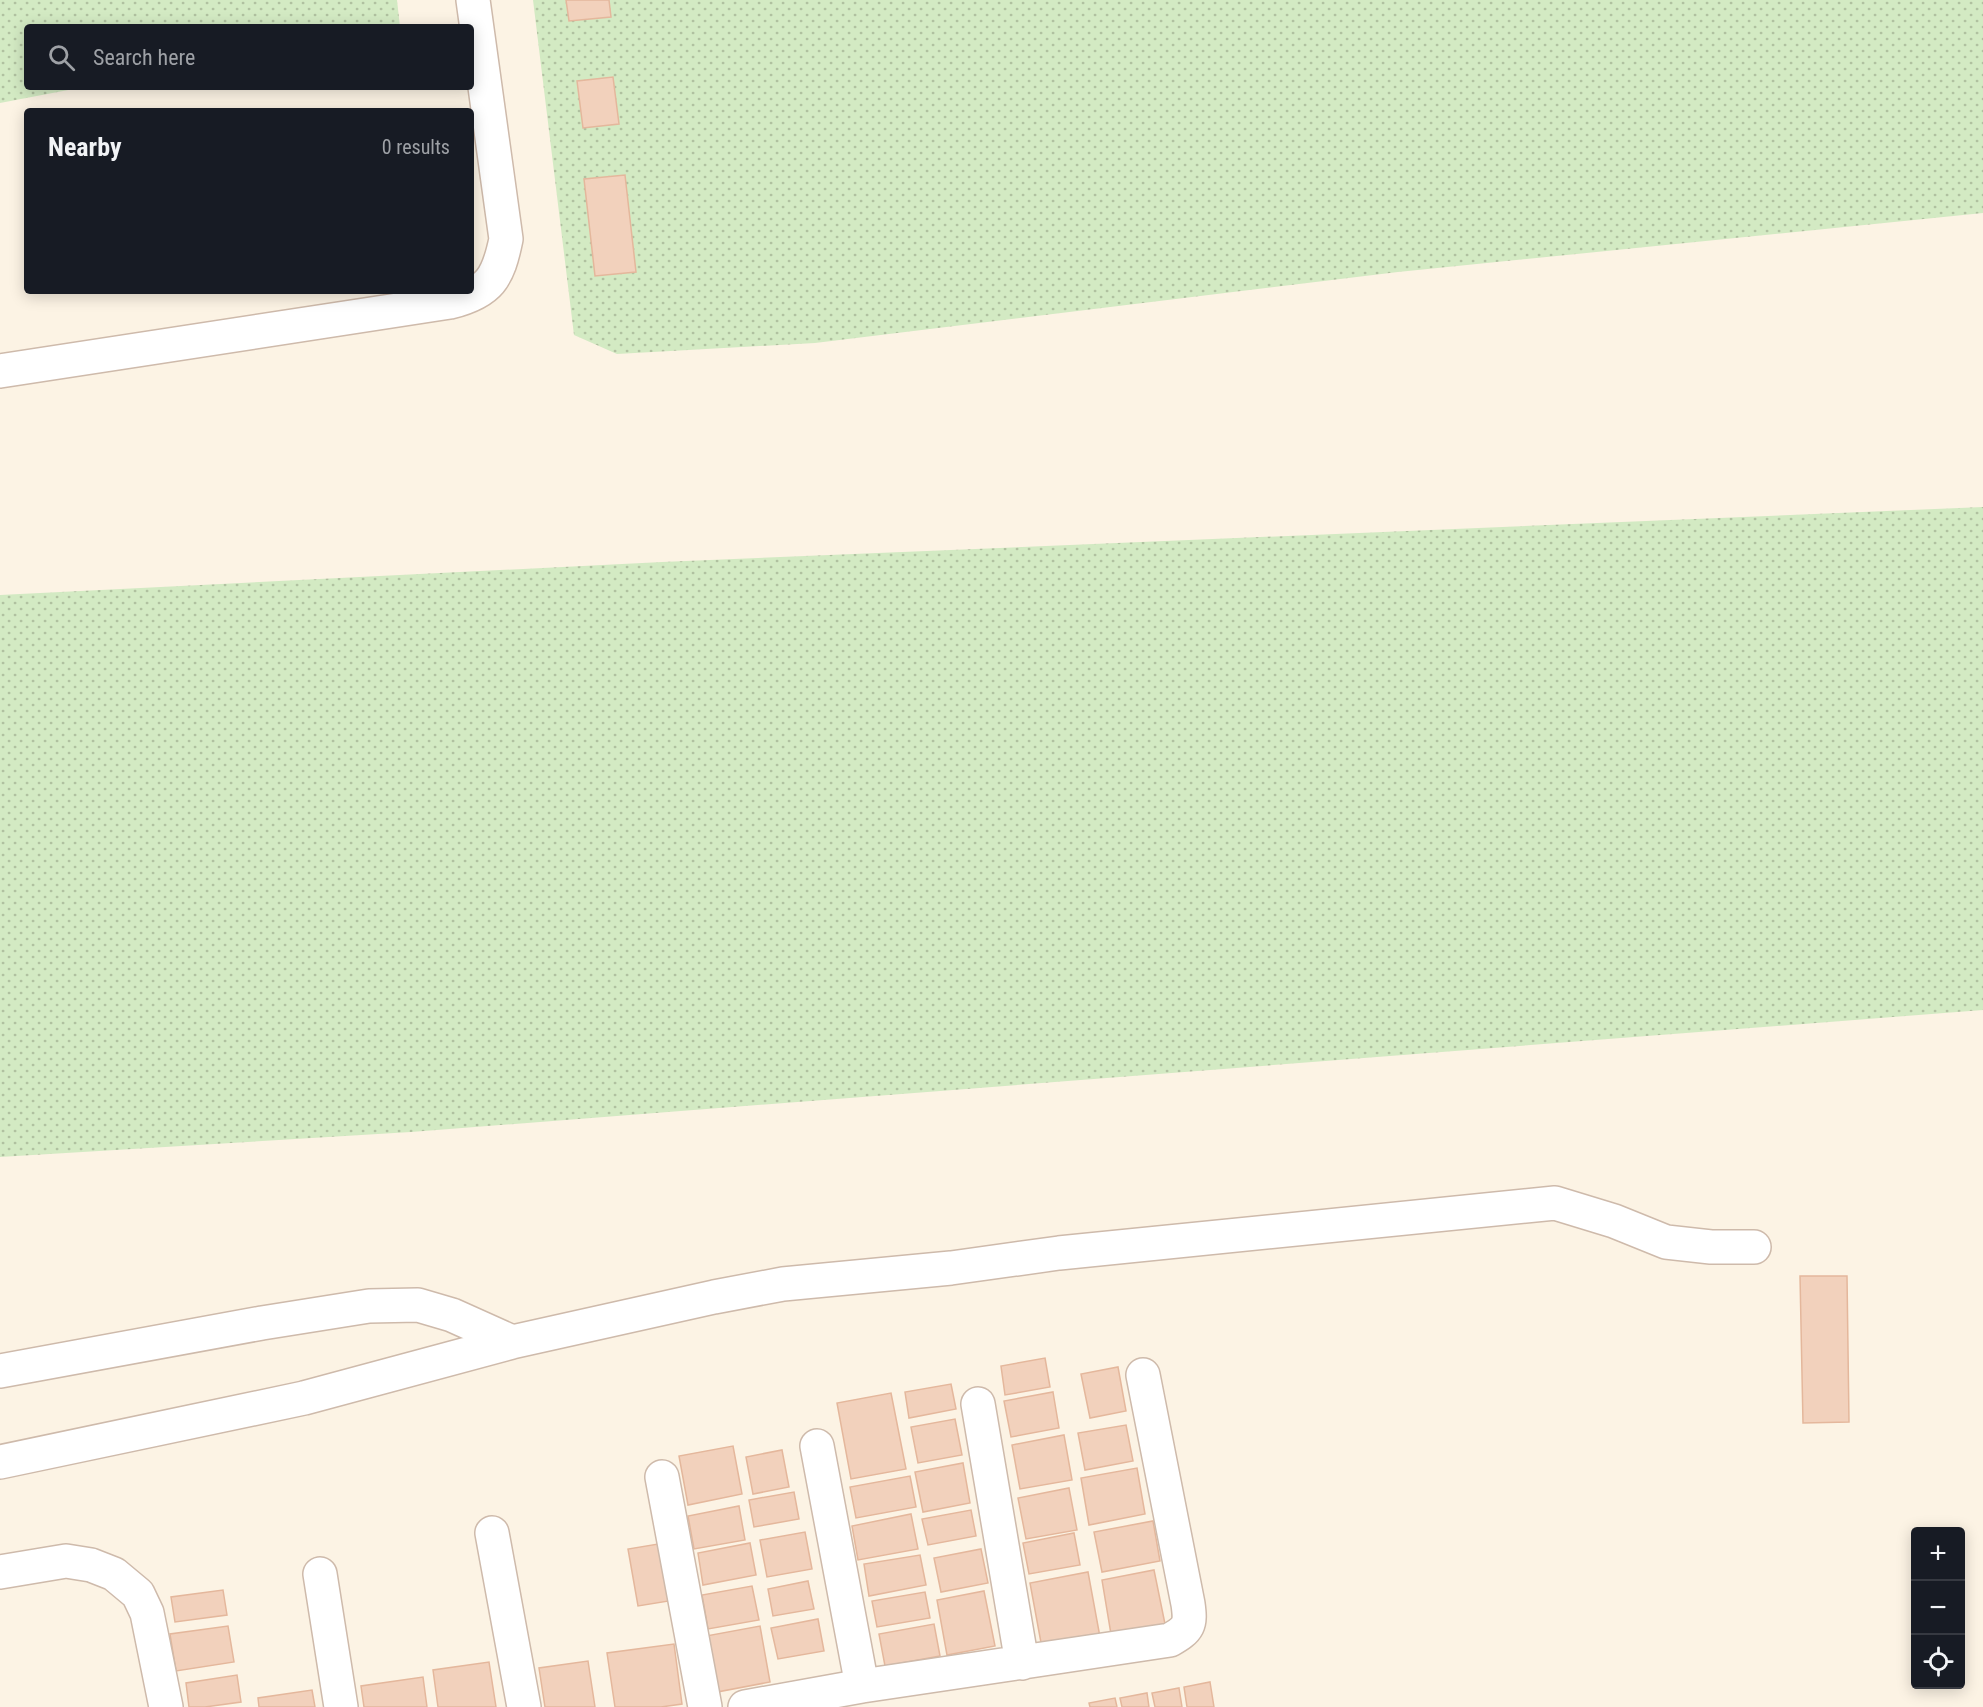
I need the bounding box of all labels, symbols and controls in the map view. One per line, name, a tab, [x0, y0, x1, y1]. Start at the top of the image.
search box	[24, 24, 474, 90]
icon: search	[45, 41, 78, 74]
text: Search here	[93, 45, 195, 70]
text: Nearby	[48, 132, 122, 162]
text: 0 results	[382, 135, 450, 159]
map controls	[1911, 1527, 1965, 1689]
button: +	[1911, 1527, 1965, 1581]
button: −	[1911, 1581, 1965, 1635]
button: locate	[1911, 1635, 1965, 1689]

